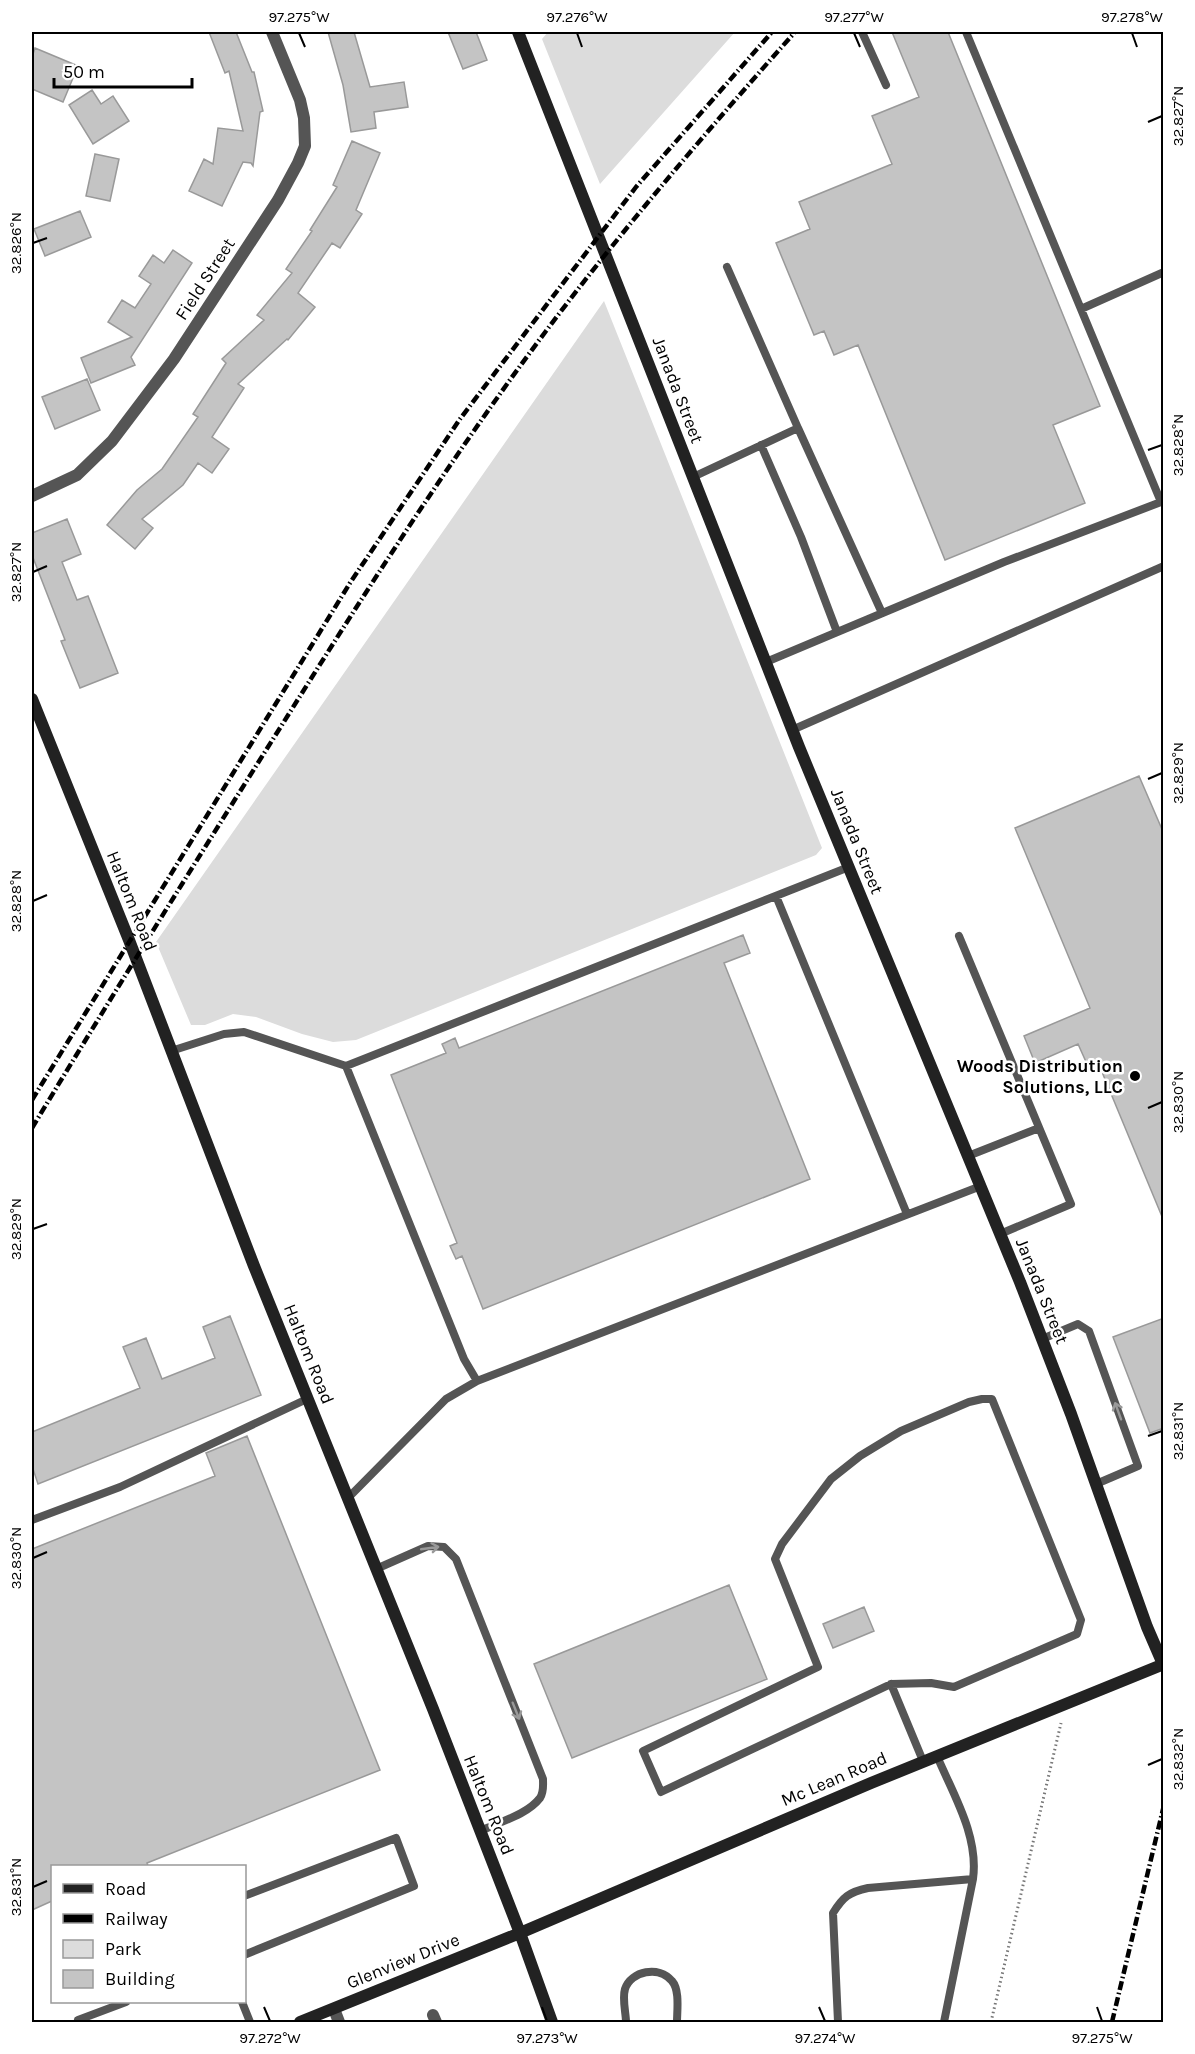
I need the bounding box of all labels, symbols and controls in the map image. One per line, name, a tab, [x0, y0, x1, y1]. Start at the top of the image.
text: 97.275°W	[268, 8, 330, 26]
text: 97.276°W	[546, 8, 608, 26]
text: 97.277°W	[824, 8, 884, 26]
text: 97.278°W	[1101, 8, 1164, 26]
scale bar	[54, 51, 192, 89]
text: 50 m	[63, 61, 105, 83]
text: 32.827°N	[1169, 86, 1187, 146]
text: 32.826°N	[7, 212, 25, 274]
street label: Field Street	[170, 234, 240, 324]
street label: Janada Street	[648, 334, 708, 447]
text: 32.828°N	[1169, 414, 1187, 476]
text: 32.827°N	[7, 542, 25, 602]
text: 32.829°N	[1169, 742, 1187, 804]
street label: Janada Street	[826, 785, 888, 897]
street label: Haltom Road	[102, 848, 162, 954]
text: 32.828°N	[7, 870, 25, 932]
place label: Woods Distribution Solutions, LLC	[957, 1055, 1123, 1098]
marker: Woods Distribution Solutions, LLC	[1128, 1069, 1142, 1083]
text: 32.830°N	[1169, 1071, 1187, 1133]
text: 32.829°N	[7, 1198, 25, 1260]
street label: Janada Street	[1011, 1235, 1073, 1347]
street label: Haltom Road	[279, 1301, 339, 1407]
one-way arrow	[1112, 1402, 1123, 1421]
text: 32.831°N	[1169, 1402, 1187, 1460]
text: 32.830°N	[7, 1527, 25, 1589]
one-way arrow	[420, 1543, 439, 1554]
one-way arrow	[511, 1702, 522, 1720]
text: 32.832°N	[1169, 1728, 1187, 1790]
street label: Mc Lean Road	[778, 1747, 890, 1811]
street label: Haltom Road	[459, 1752, 519, 1858]
text: 32.831°N	[7, 1858, 25, 1916]
legend	[51, 1865, 246, 2003]
text: Road	[105, 1878, 146, 1900]
text: Railway	[105, 1908, 168, 1930]
street label: Glenview Drive	[343, 1928, 463, 1994]
text: Park	[105, 1938, 142, 1960]
text: Building	[105, 1968, 175, 1990]
text: 97.272°W	[239, 2029, 301, 2047]
text: 97.273°W	[516, 2029, 578, 2047]
text: 97.274°W	[794, 2029, 856, 2047]
text: 97.275°W	[1071, 2029, 1133, 2047]

